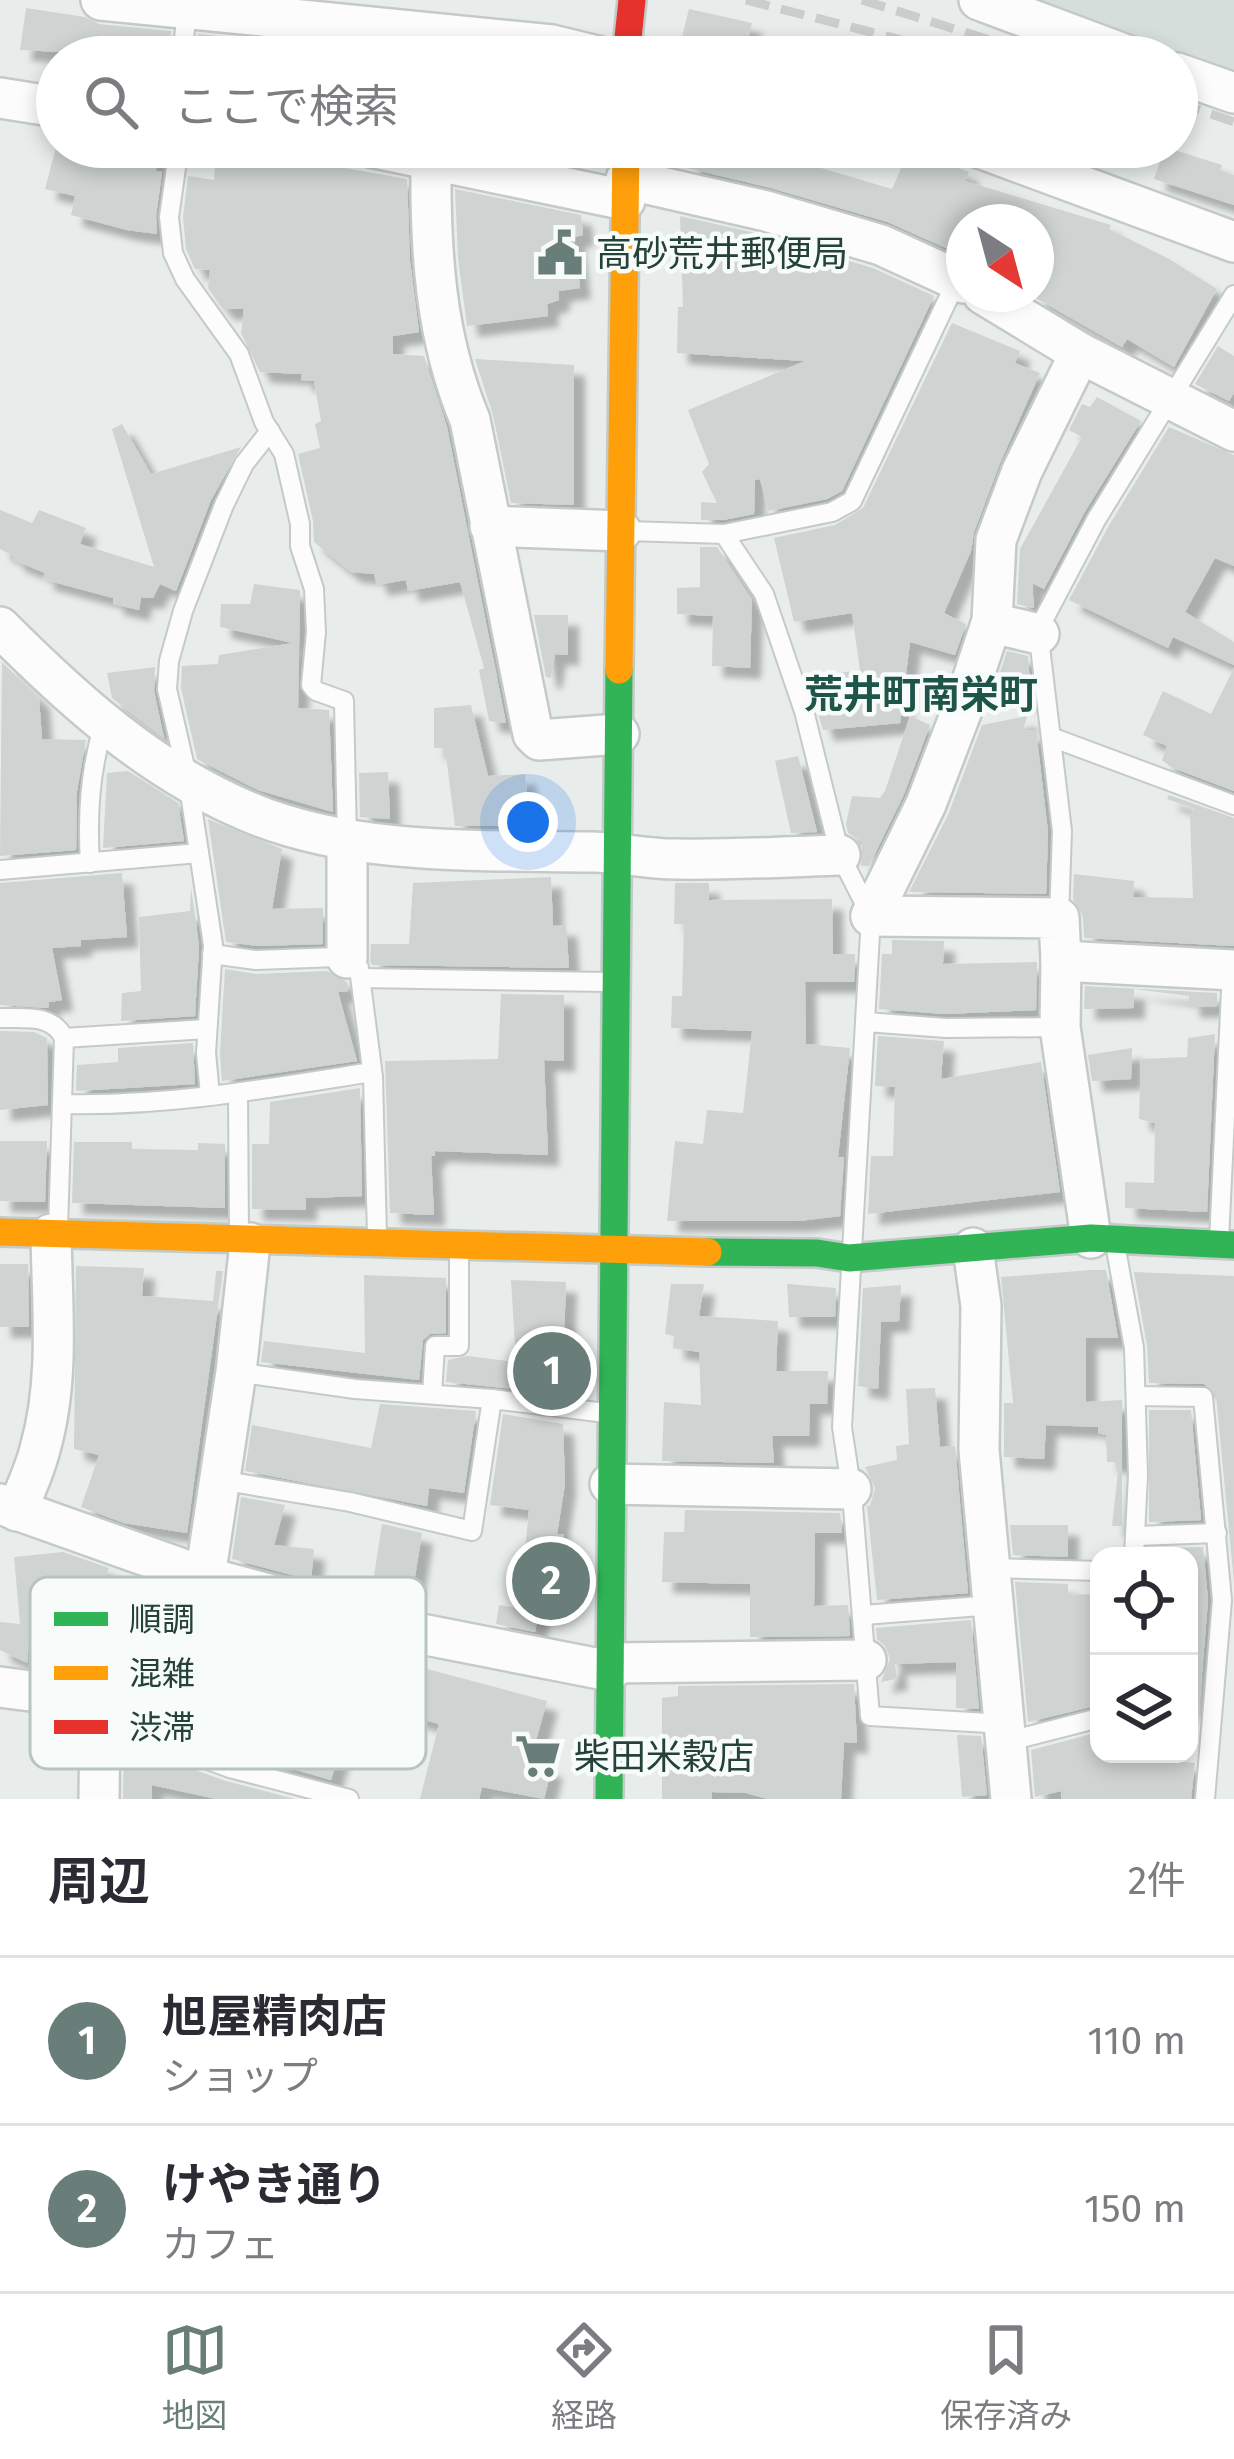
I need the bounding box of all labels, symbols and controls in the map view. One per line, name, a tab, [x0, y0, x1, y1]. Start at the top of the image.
search box	[36, 36, 1198, 168]
icon: search	[78, 69, 144, 135]
text: ここで検索	[174, 80, 399, 134]
north arrow	[946, 204, 1054, 312]
public building icon: 高砂荒井郵便局	[535, 228, 585, 278]
place label: 高砂荒井郵便局	[596, 232, 848, 276]
district label: 荒井町南栄町	[804, 672, 1038, 718]
your location	[498, 792, 558, 852]
pin: 1	[513, 1326, 591, 1416]
pin: 2	[512, 1536, 590, 1626]
map controls	[1090, 1547, 1198, 1763]
button: locate	[1090, 1547, 1198, 1655]
legend	[30, 1577, 426, 1769]
text: 順調	[129, 1600, 195, 1640]
text: 混雑	[129, 1654, 195, 1694]
button: layers	[1090, 1655, 1198, 1763]
text: 渋滞	[129, 1708, 195, 1748]
supermarket icon: 柴田米穀店	[513, 1731, 563, 1781]
place label: 柴田米穀店	[574, 1735, 754, 1779]
text: 周辺	[48, 1851, 150, 1913]
text: 2件	[1128, 1858, 1186, 1904]
text: 旭屋精肉店	[162, 1990, 387, 2044]
text: 1	[78, 2018, 96, 2064]
text: 110 m	[1087, 2018, 1186, 2064]
text: ショップ	[162, 2054, 318, 2100]
text: けやき通り	[162, 2158, 387, 2212]
text: 2	[77, 2186, 97, 2232]
text: 150 m	[1084, 2186, 1186, 2232]
text: カフェ	[162, 2222, 279, 2268]
tab: 地図	[162, 2317, 228, 2437]
tab: 経路	[551, 2317, 617, 2437]
tab: 保存済み	[940, 2317, 1072, 2437]

